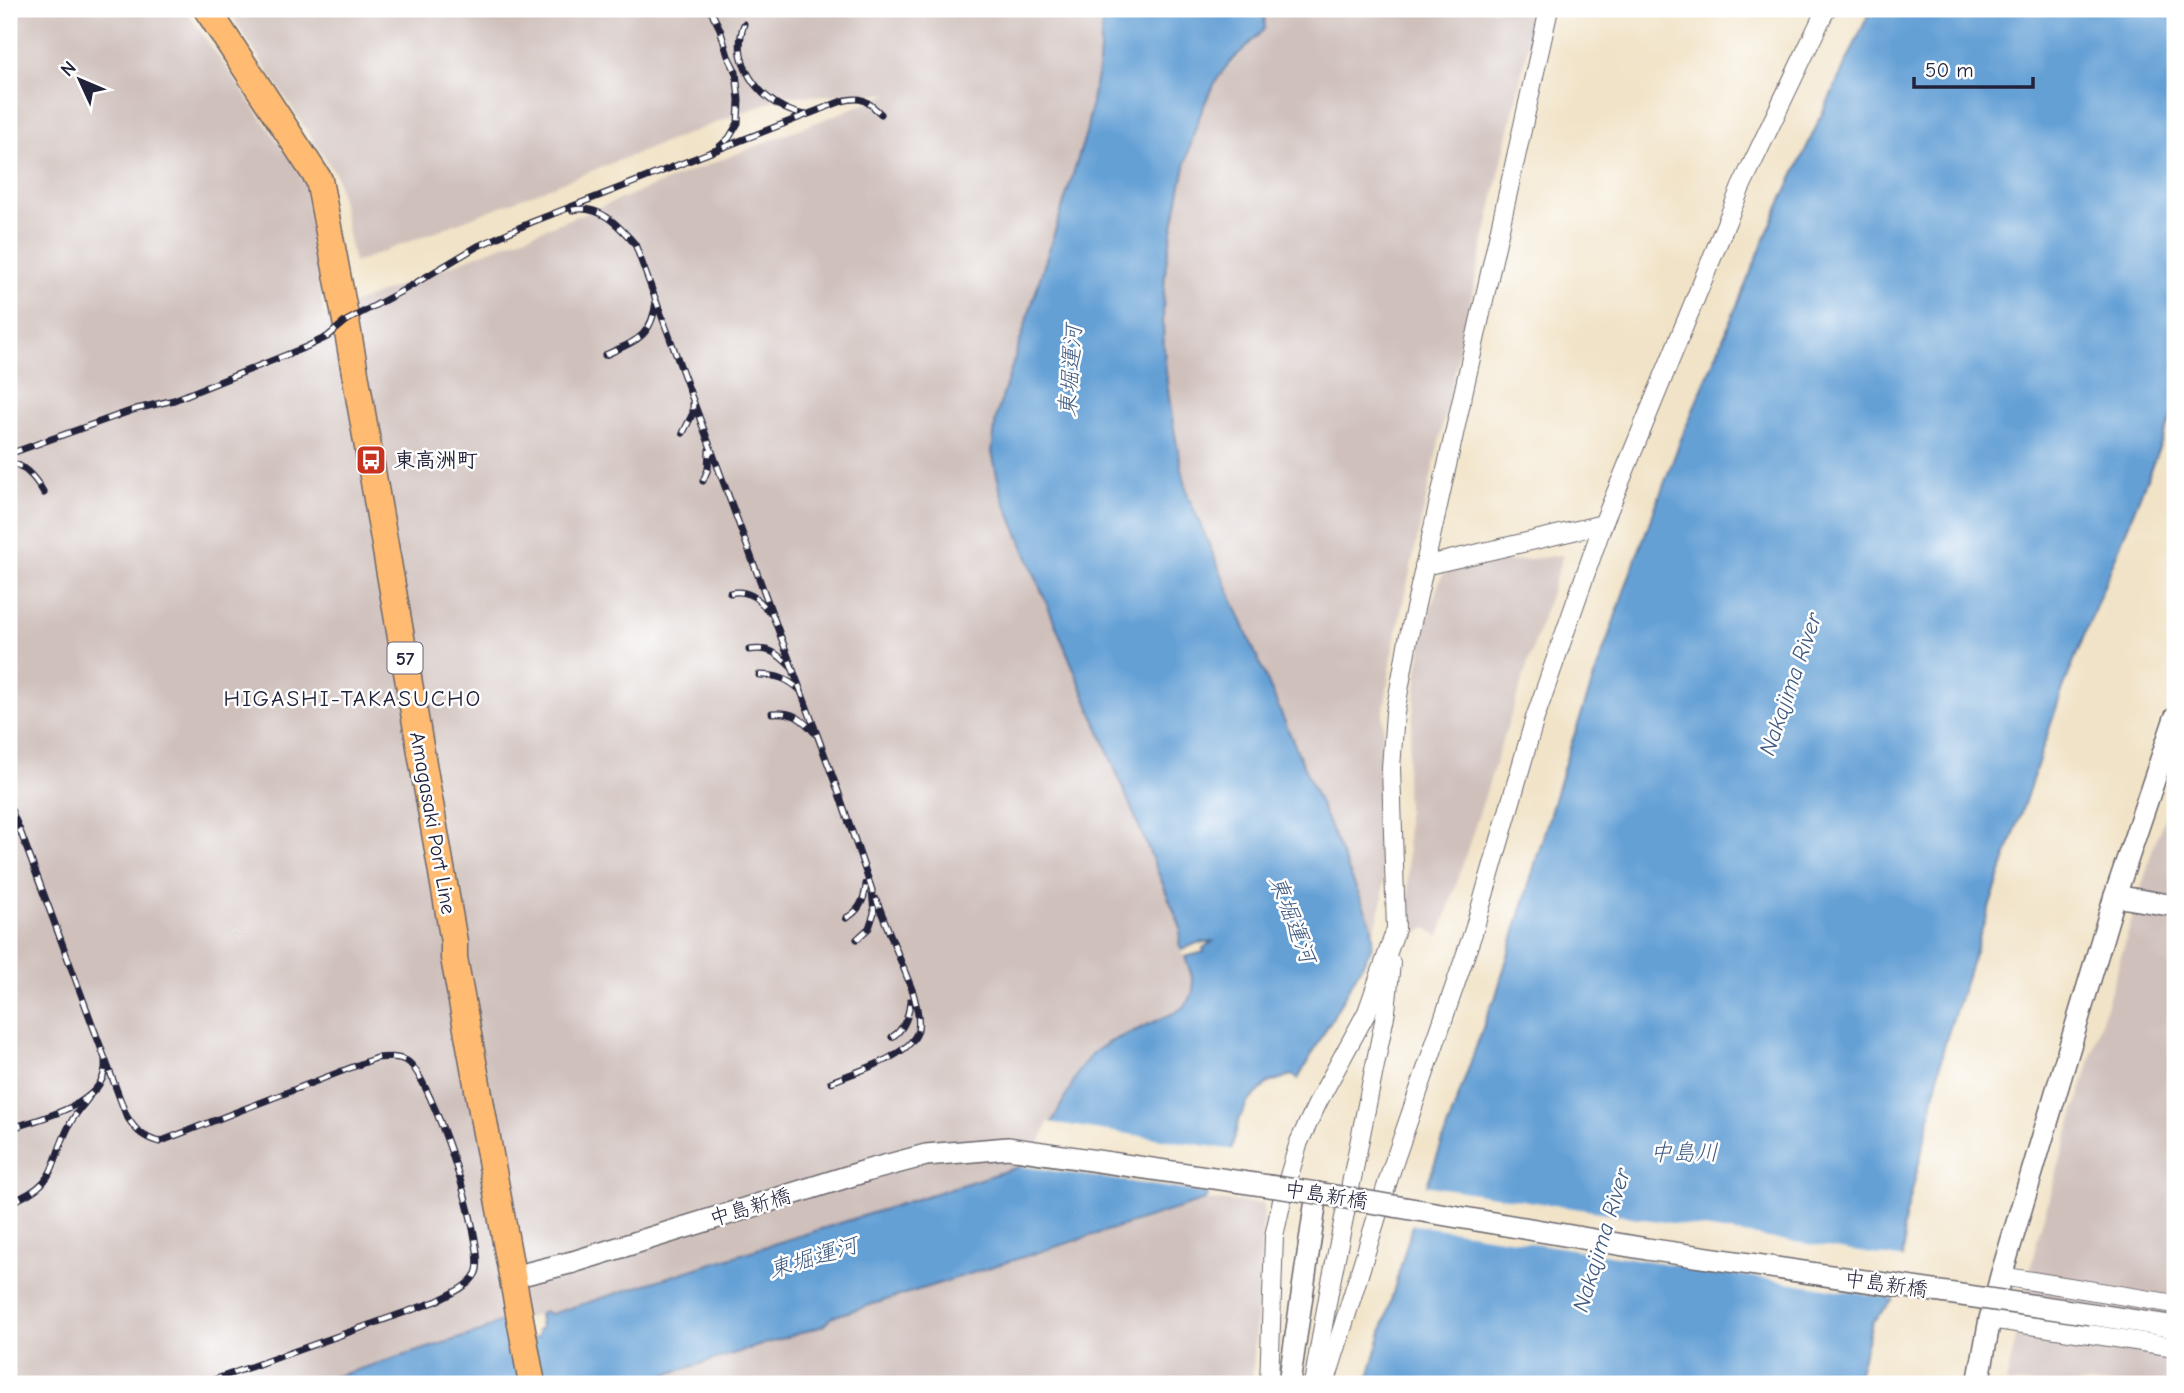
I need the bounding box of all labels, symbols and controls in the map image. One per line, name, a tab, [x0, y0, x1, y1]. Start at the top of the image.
north arrow	[46, 46, 116, 116]
scale bar	[1914, 46, 2034, 90]
text: N	[56, 57, 81, 81]
text: 50 m	[1925, 58, 1974, 82]
water label: 東堀運河	[1054, 321, 1087, 418]
bus stop icon: 東高洲町	[354, 443, 388, 477]
place label: 東高洲町	[394, 448, 478, 472]
water label: Nakajima River	[1753, 609, 1828, 759]
road number: 57	[388, 642, 422, 674]
district label: HIGASHI-TAKASUCHO	[224, 685, 482, 712]
street label: Amagasaki Port Line	[405, 730, 461, 916]
water label: 東堀運河	[1263, 871, 1323, 970]
water label: 中島川	[1650, 1139, 1719, 1166]
water label: Nakajima River	[1567, 1164, 1636, 1315]
street label: 中島新橋	[1283, 1177, 1369, 1213]
street label: 中島新橋	[706, 1183, 794, 1231]
water label: 東堀運河	[765, 1230, 864, 1284]
street label: 中島新橋	[1843, 1266, 1929, 1302]

